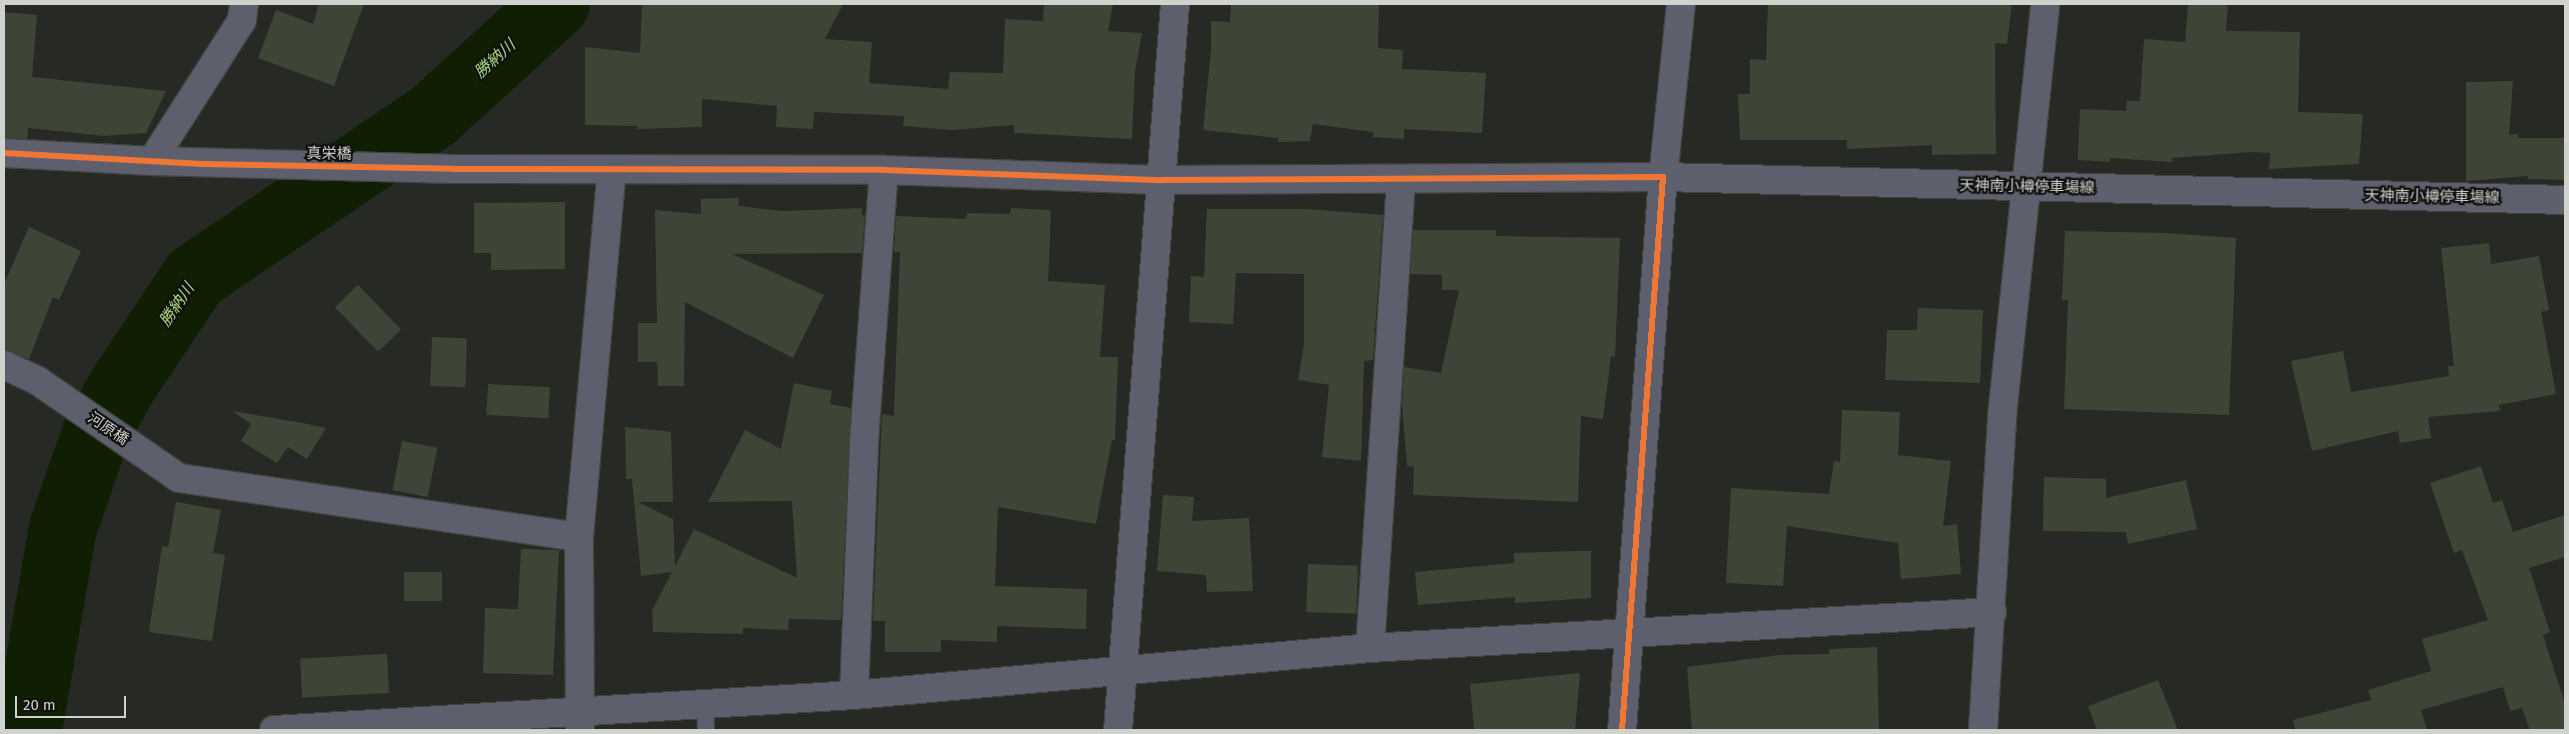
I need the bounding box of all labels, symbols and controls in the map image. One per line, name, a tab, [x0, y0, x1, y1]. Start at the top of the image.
water label: 勝納川	[471, 36, 519, 82]
street label: 真栄橋	[306, 145, 352, 163]
street label: 天神南小樽停車場線	[1959, 177, 2095, 197]
street label: 天神南小樽停車場線	[2364, 187, 2500, 207]
water label: 勝納川	[156, 280, 198, 330]
street label: 河原橋	[84, 409, 132, 449]
scale bar	[18, 686, 129, 718]
text: 20 m	[23, 696, 56, 714]

